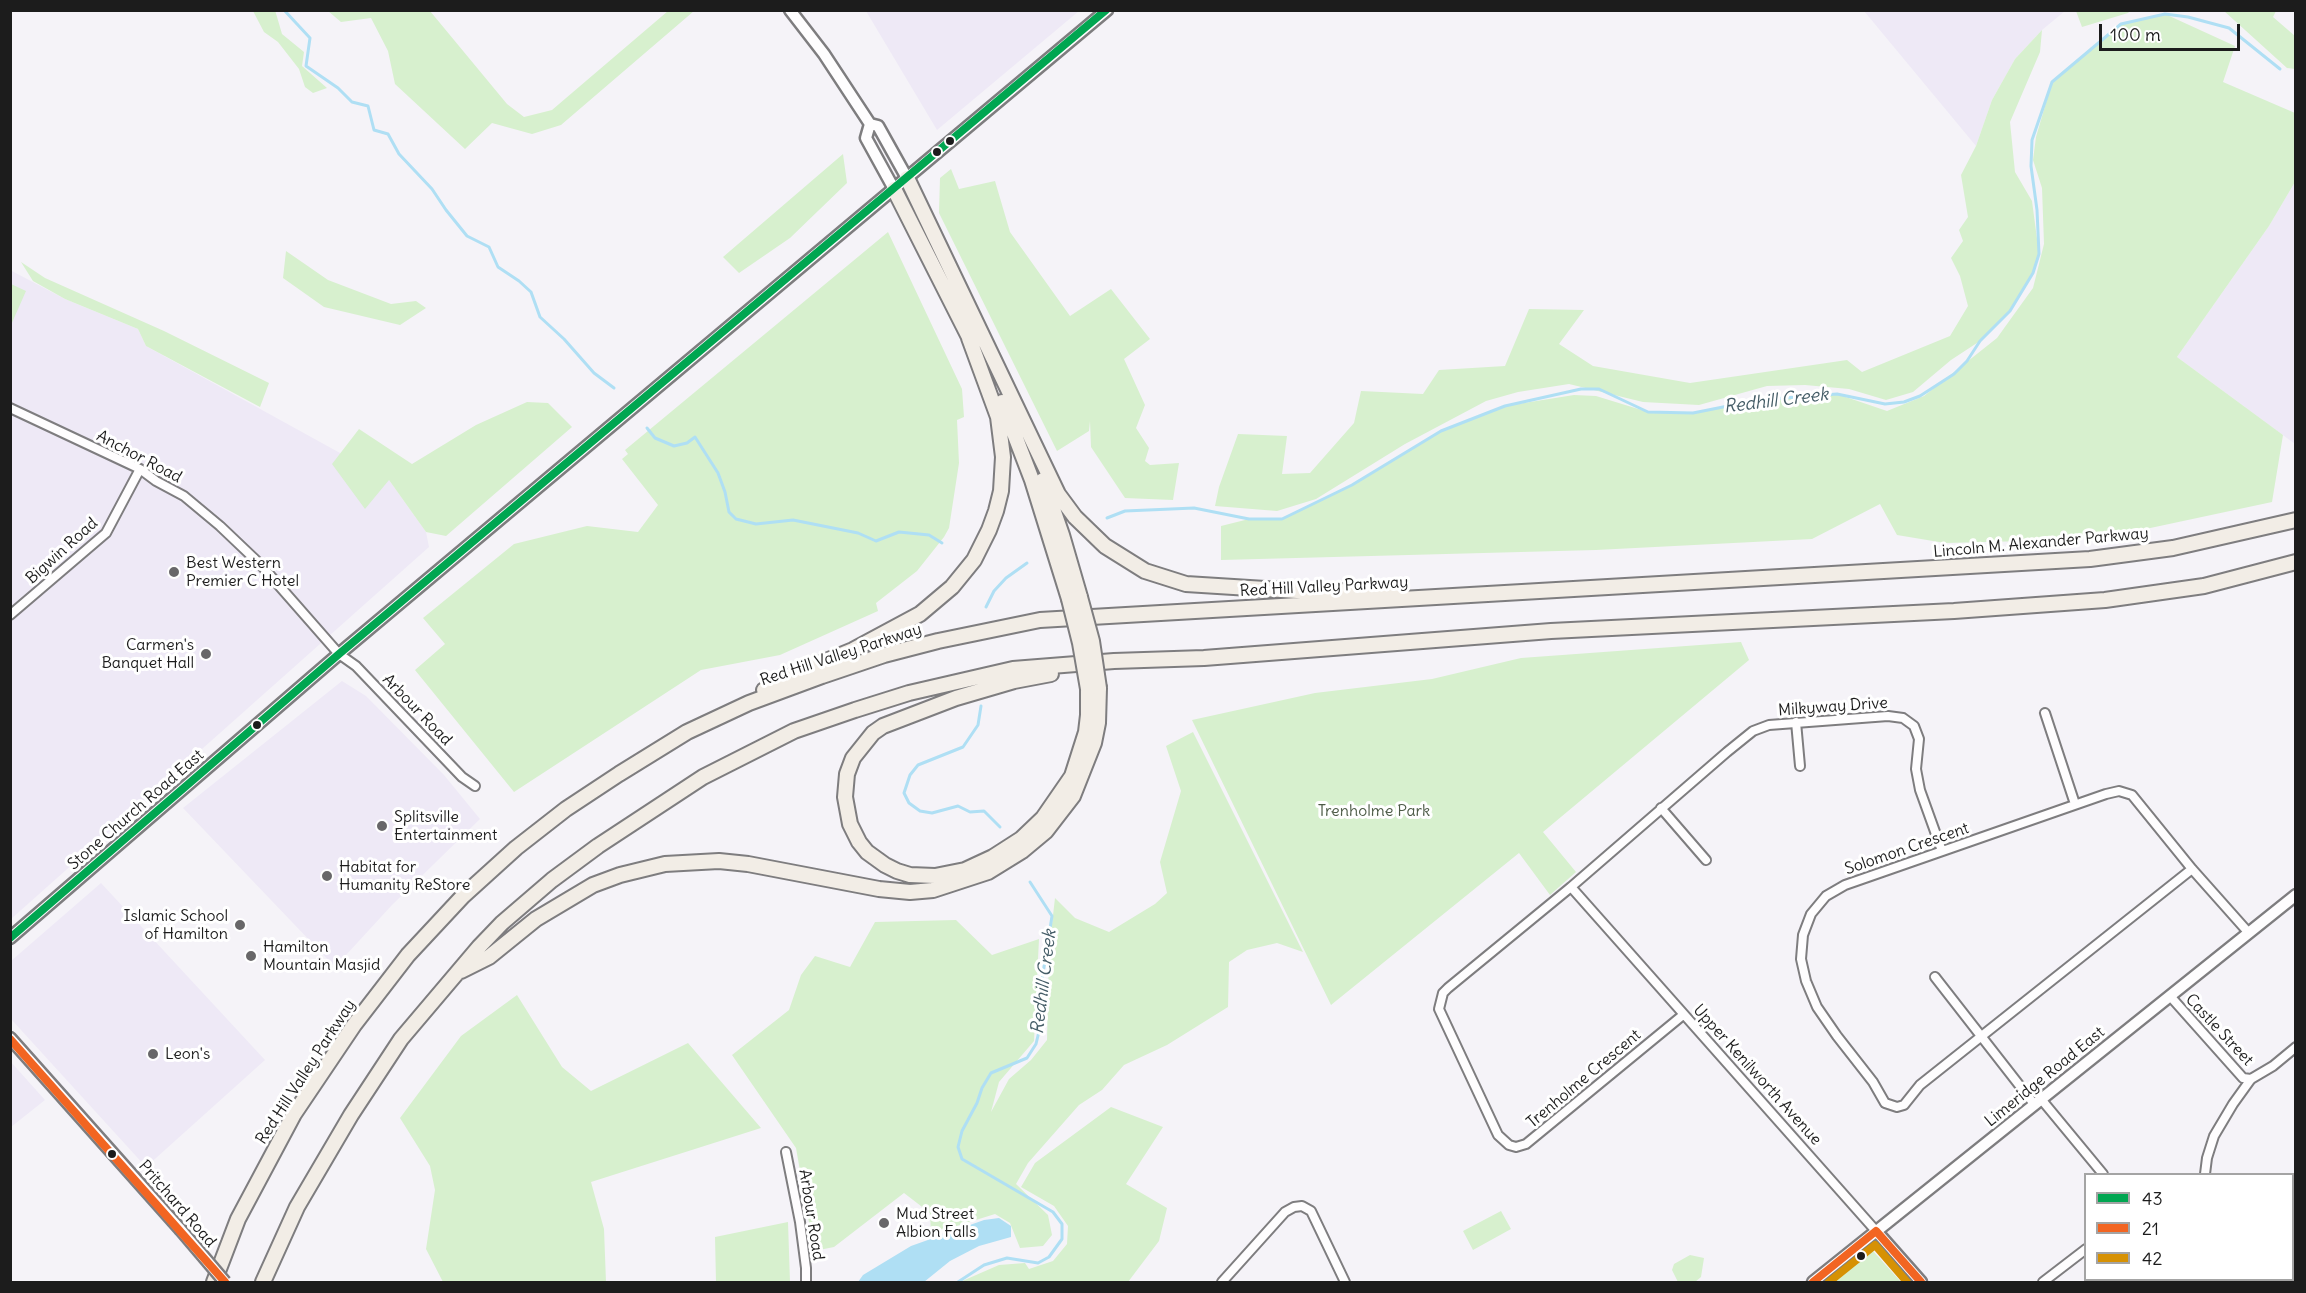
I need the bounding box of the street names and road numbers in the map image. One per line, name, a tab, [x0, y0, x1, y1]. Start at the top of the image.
street label: Anchor Road	[93, 427, 185, 487]
street label: Bigwin Road	[22, 514, 102, 588]
street label: Lincoln M. Alexander Parkway	[1933, 524, 2149, 562]
street label: Red Hill Valley Parkway	[1239, 573, 1409, 601]
street label: Red Hill Valley Parkway	[758, 620, 924, 690]
street label: Arbour Road	[378, 670, 456, 750]
street label: Milkyway Drive	[1778, 694, 1888, 720]
street label: Stone Church Road East	[64, 746, 208, 874]
street label: Solomon Crescent	[1842, 819, 1972, 879]
street label: Castle Street	[2181, 990, 2257, 1070]
street label: Red Hill Valley Parkway	[252, 996, 360, 1148]
street label: Upper Kenilworth Avenue	[1689, 1001, 1825, 1149]
street label: Limeridge Road East	[1981, 1023, 2109, 1131]
street label: Trenholme Crescent	[1523, 1026, 1645, 1132]
street label: Pritchard Road	[134, 1157, 220, 1251]
street label: Arbour Road	[794, 1168, 828, 1262]

